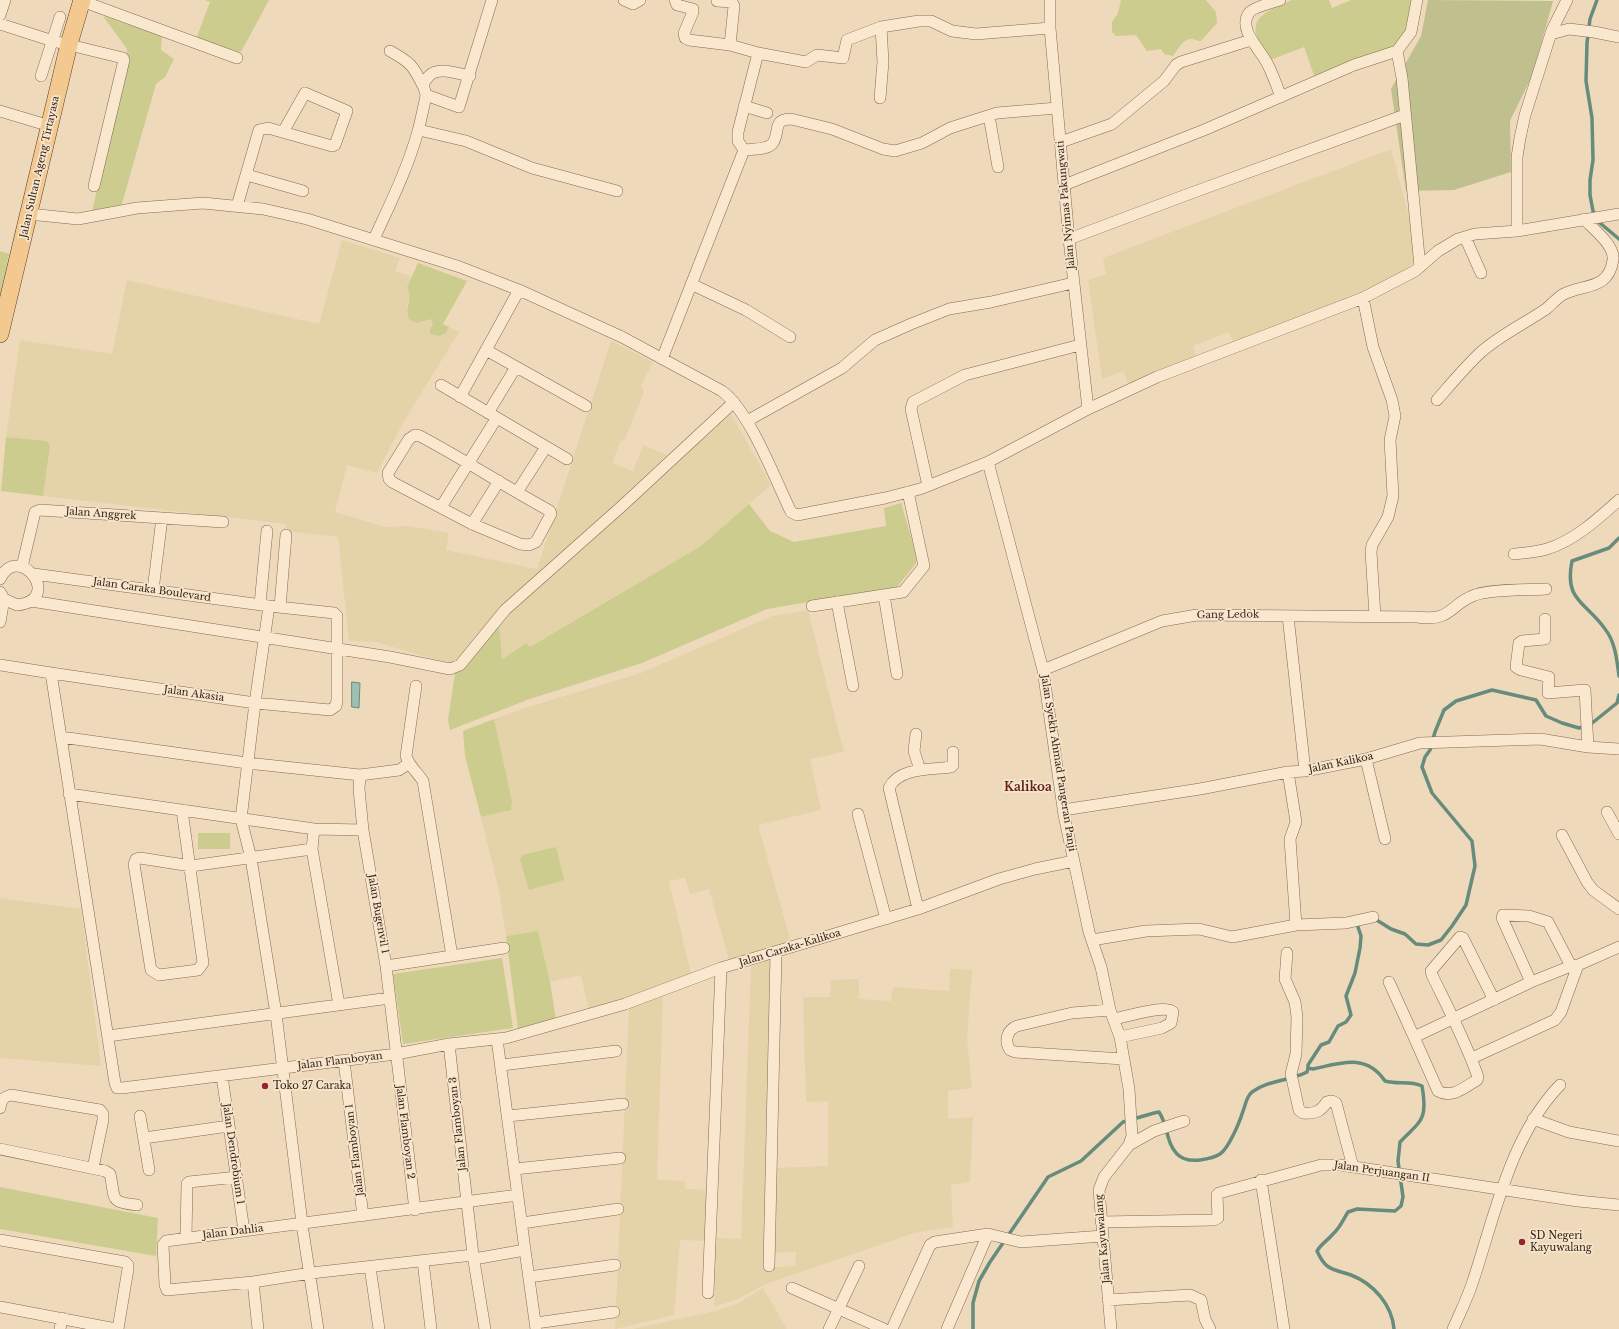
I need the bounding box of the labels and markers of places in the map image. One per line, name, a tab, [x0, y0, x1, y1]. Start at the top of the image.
place label: Toko 27 Caraka	[273, 1080, 351, 1092]
marker: Toko 27 Caraka	[260, 1081, 270, 1091]
place label: SD Negeri Kayuwalang	[1530, 1230, 1592, 1254]
marker: SD Negeri Kayuwalang	[1517, 1237, 1527, 1247]

